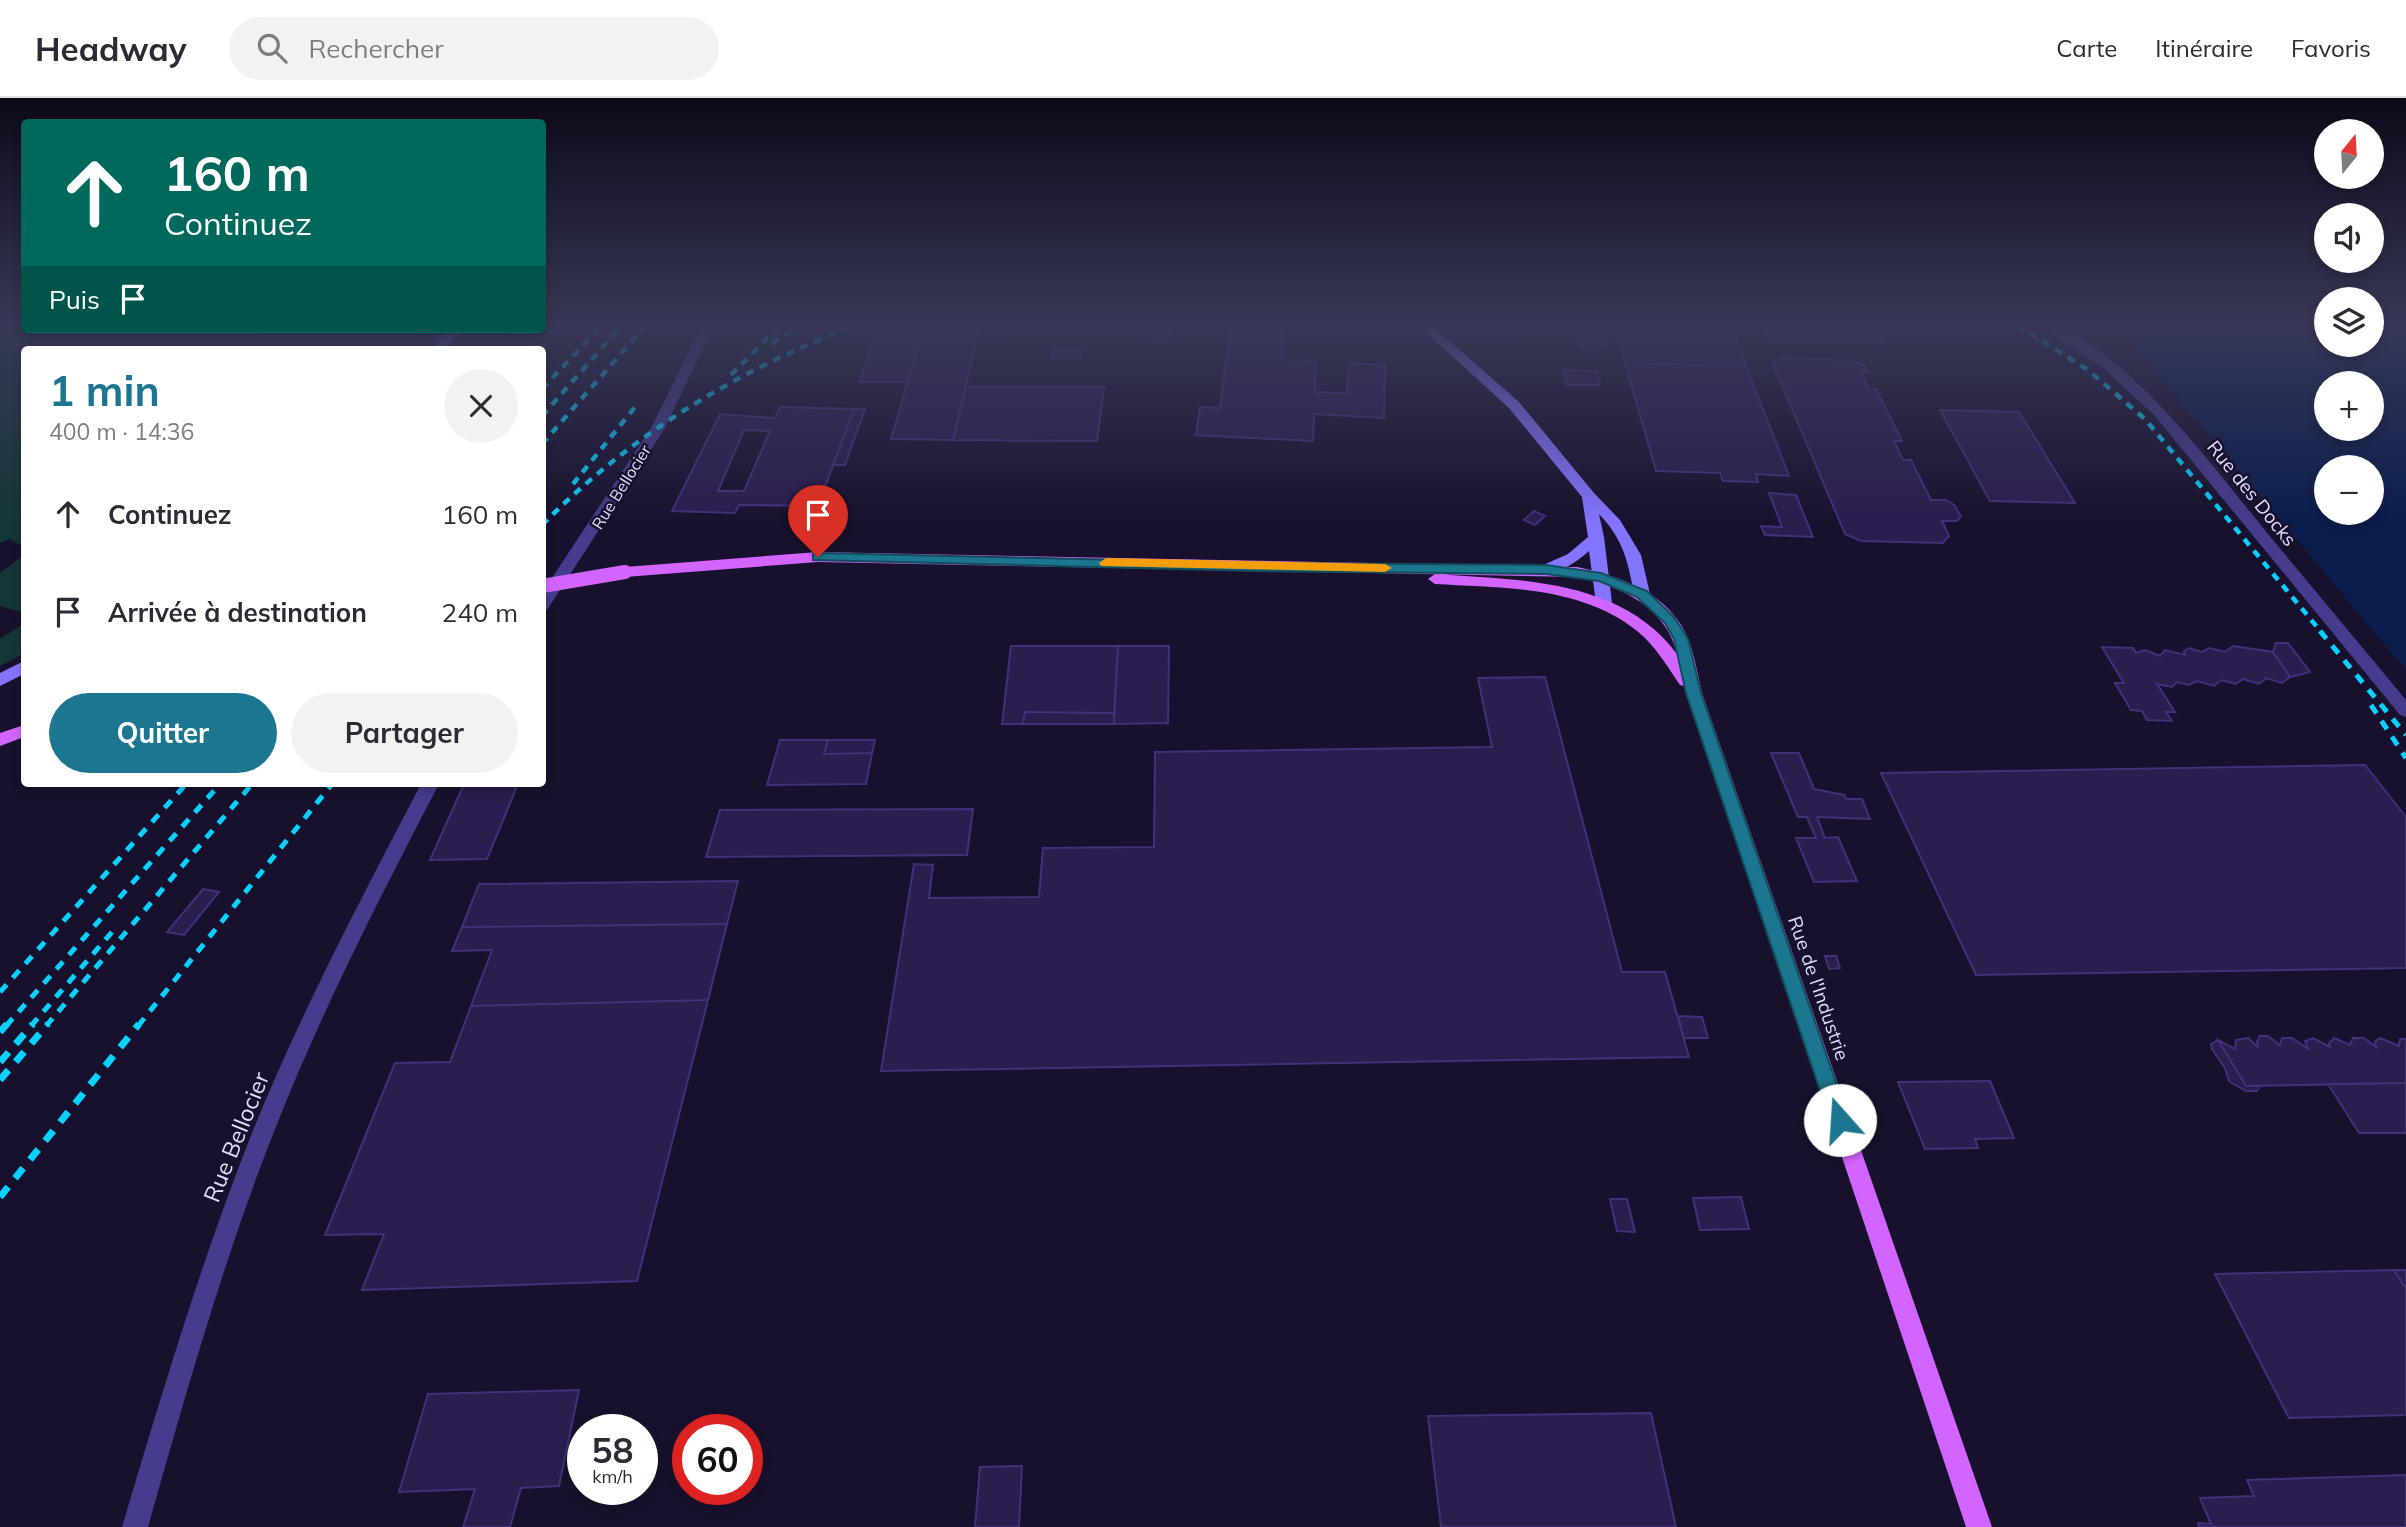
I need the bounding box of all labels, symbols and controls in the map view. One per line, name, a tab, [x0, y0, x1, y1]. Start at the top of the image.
search box	[229, 17, 719, 80]
text: Headway	[35, 28, 187, 69]
icon: search	[253, 29, 291, 67]
text: Rechercher	[309, 32, 444, 65]
text: Carte	[2056, 33, 2117, 63]
text: Itinéraire	[2155, 33, 2253, 63]
text: Favoris	[2291, 33, 2371, 63]
north arrow	[2314, 119, 2384, 189]
map controls	[2314, 119, 2384, 525]
text: 160 m	[164, 142, 310, 203]
icon: ahead	[49, 147, 140, 238]
text: Continuez	[164, 203, 312, 243]
button: sound	[2314, 203, 2384, 273]
icon: arrive	[114, 280, 152, 318]
text: Puis	[49, 283, 100, 316]
button: layers	[2314, 287, 2384, 357]
text: 1 min	[49, 364, 160, 417]
button: close	[444, 369, 518, 443]
button: +	[2314, 371, 2384, 441]
text: 400 m · 14:36	[49, 417, 194, 446]
street label: Rue des Docks	[2202, 435, 2302, 551]
street label: Rue Bellocier	[587, 441, 655, 533]
button: −	[2314, 455, 2384, 525]
pin	[788, 485, 848, 557]
icon: ahead	[49, 495, 87, 533]
icon: arrive	[799, 496, 837, 534]
text: Continuez	[108, 498, 232, 531]
text: 160 m	[442, 498, 518, 531]
icon: arrive	[49, 593, 87, 631]
text: Arrivée à destination	[108, 596, 367, 629]
text: 240 m	[442, 596, 518, 629]
button: Quitter	[49, 693, 277, 773]
button: Partager	[291, 693, 518, 773]
street label: Rue de l'Industrie	[1783, 913, 1855, 1063]
street label: Rue Bellocier	[197, 1067, 275, 1206]
position arrow	[1803, 1083, 1877, 1157]
speed limit sign: 60	[672, 1414, 763, 1505]
text: 58	[591, 1428, 634, 1472]
text: km/h	[592, 1465, 633, 1488]

